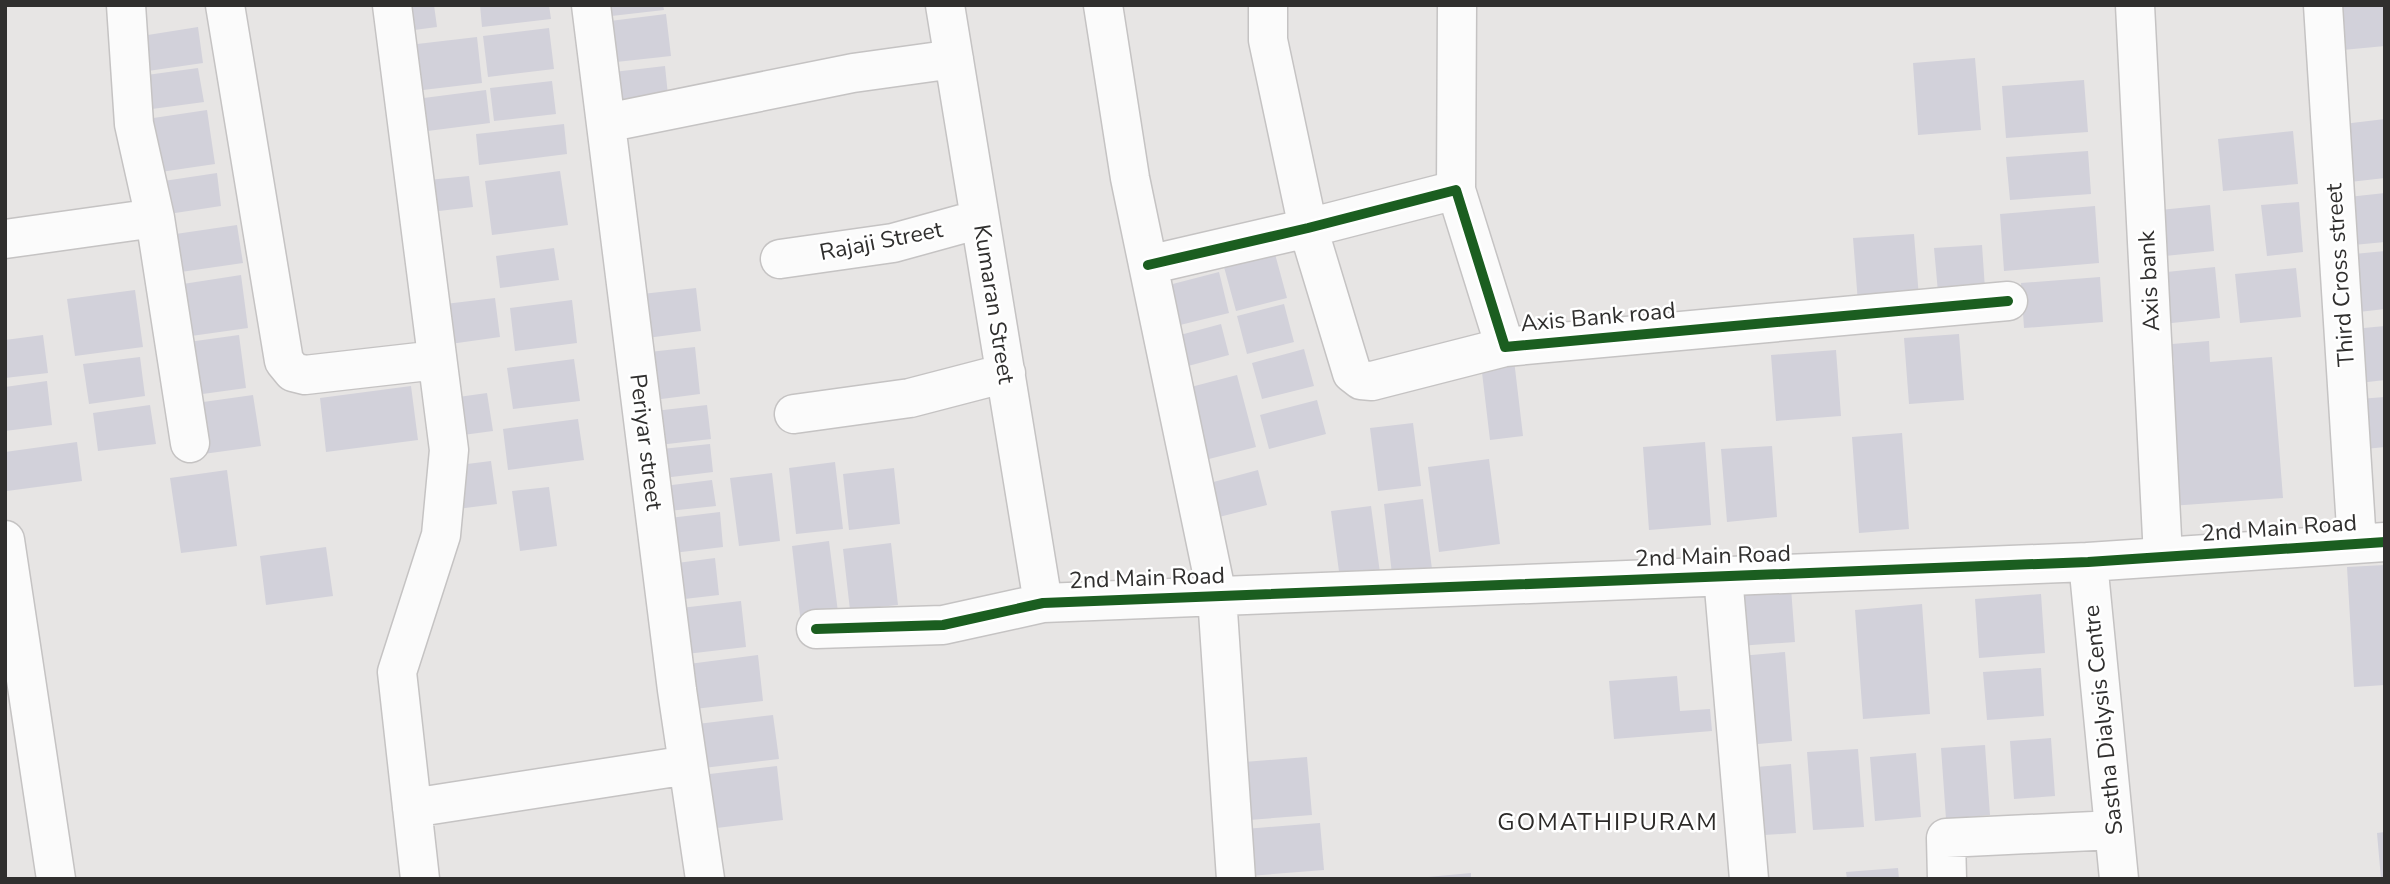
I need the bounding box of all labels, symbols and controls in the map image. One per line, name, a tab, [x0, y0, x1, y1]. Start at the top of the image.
street label: Third Cross street	[2318, 181, 2362, 368]
street label: Rajaji Street	[817, 214, 946, 268]
street label: Kumaran Street	[966, 222, 1022, 387]
street label: Axis bank	[2131, 229, 2167, 332]
street label: Axis Bank road	[1519, 295, 1677, 339]
street label: Periyar street	[622, 372, 670, 513]
street label: 2nd Main Road	[2200, 507, 2358, 549]
street label: 2nd Main Road	[1635, 538, 1791, 574]
street label: 2nd Main Road	[1069, 560, 1225, 596]
street label: Sastha Dialysis Centre	[2076, 604, 2130, 836]
district label: GOMATHIPURAM	[1497, 806, 1719, 838]

